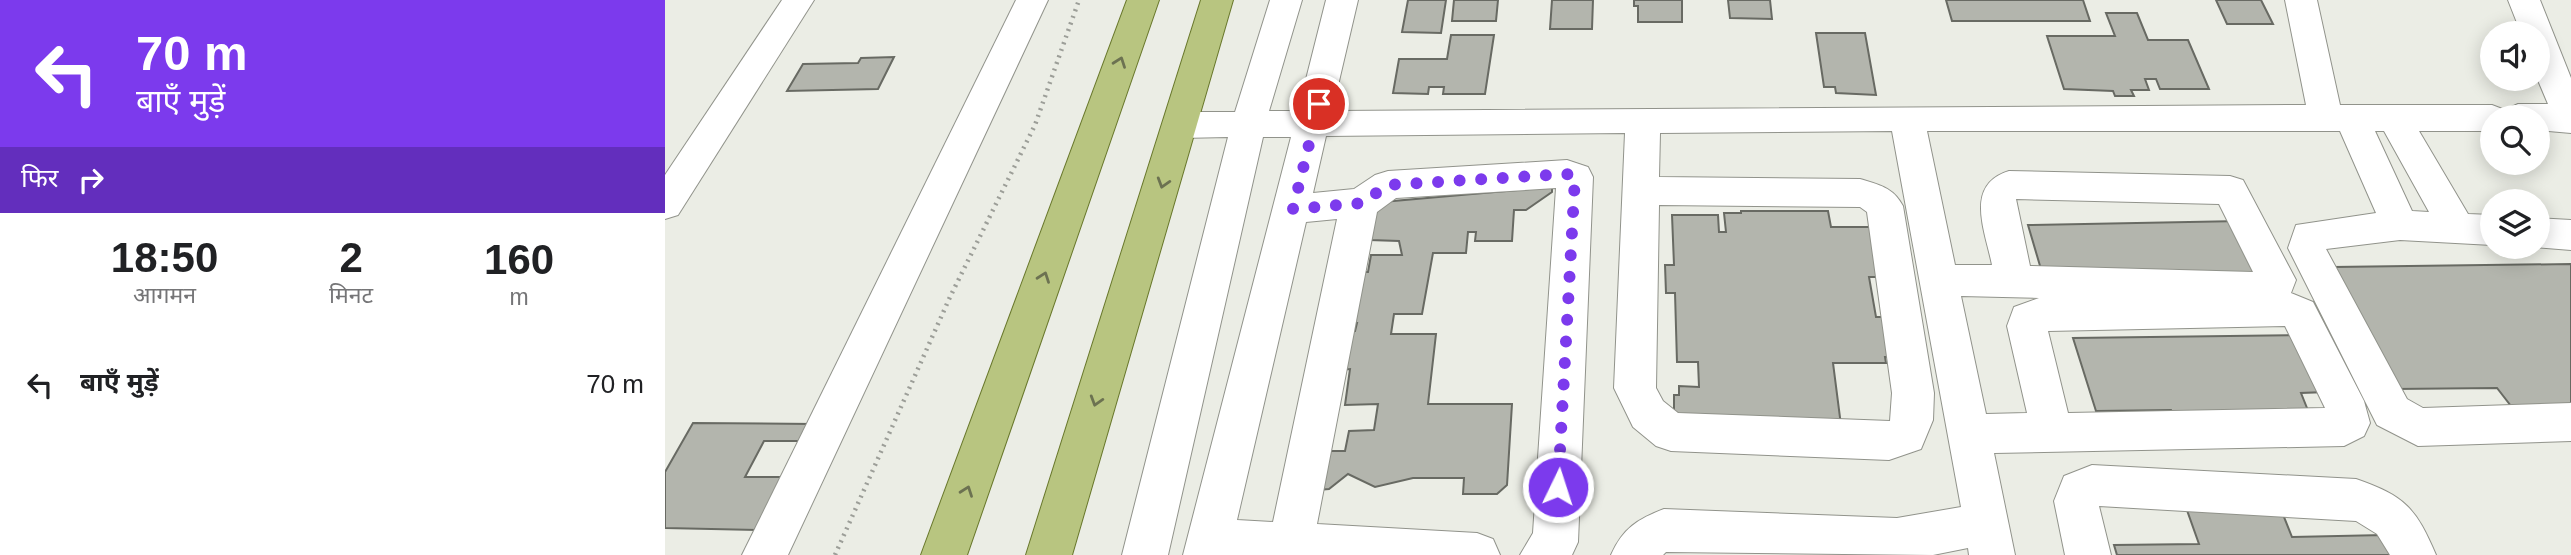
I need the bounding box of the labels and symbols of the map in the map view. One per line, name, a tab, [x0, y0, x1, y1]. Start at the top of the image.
one-way arrow	[1112, 57, 1126, 69]
pin	[1289, 74, 1349, 134]
one-way arrow	[1156, 177, 1171, 189]
one-way arrow	[1036, 271, 1050, 283]
one-way arrow	[1090, 394, 1105, 406]
position arrow	[1521, 450, 1595, 524]
one-way arrow	[959, 485, 973, 497]

